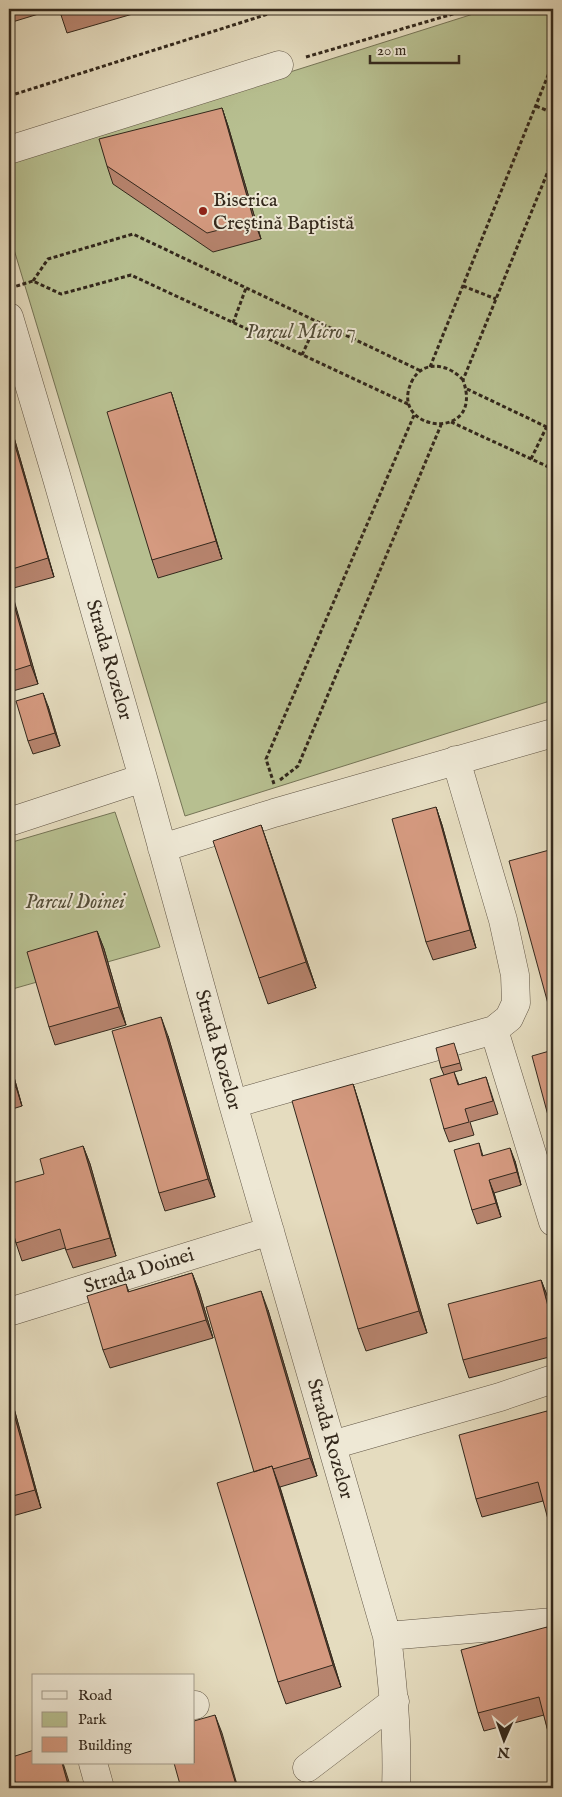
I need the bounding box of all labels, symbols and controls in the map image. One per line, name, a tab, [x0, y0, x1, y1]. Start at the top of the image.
scale bar	[370, 32, 458, 64]
text: 20 m	[377, 41, 407, 60]
place label: Biserica Creștină Baptistă	[213, 188, 354, 236]
marker: Biserica Creștină Baptistă	[197, 205, 209, 217]
park label: Parcul Micro 7	[246, 320, 356, 345]
street label: Strada Rozelor	[80, 597, 138, 724]
park label: Parcul Doinei	[25, 890, 126, 915]
street label: Strada Rozelor	[189, 987, 247, 1114]
street label: Strada Doinei	[81, 1242, 197, 1300]
street label: Strada Rozelor	[301, 1376, 359, 1503]
legend	[32, 1674, 195, 1764]
text: Road	[78, 1686, 113, 1705]
text: Park	[78, 1710, 108, 1729]
north arrow	[480, 1714, 530, 1764]
text: Building	[78, 1736, 133, 1755]
text: N	[497, 1743, 511, 1761]

